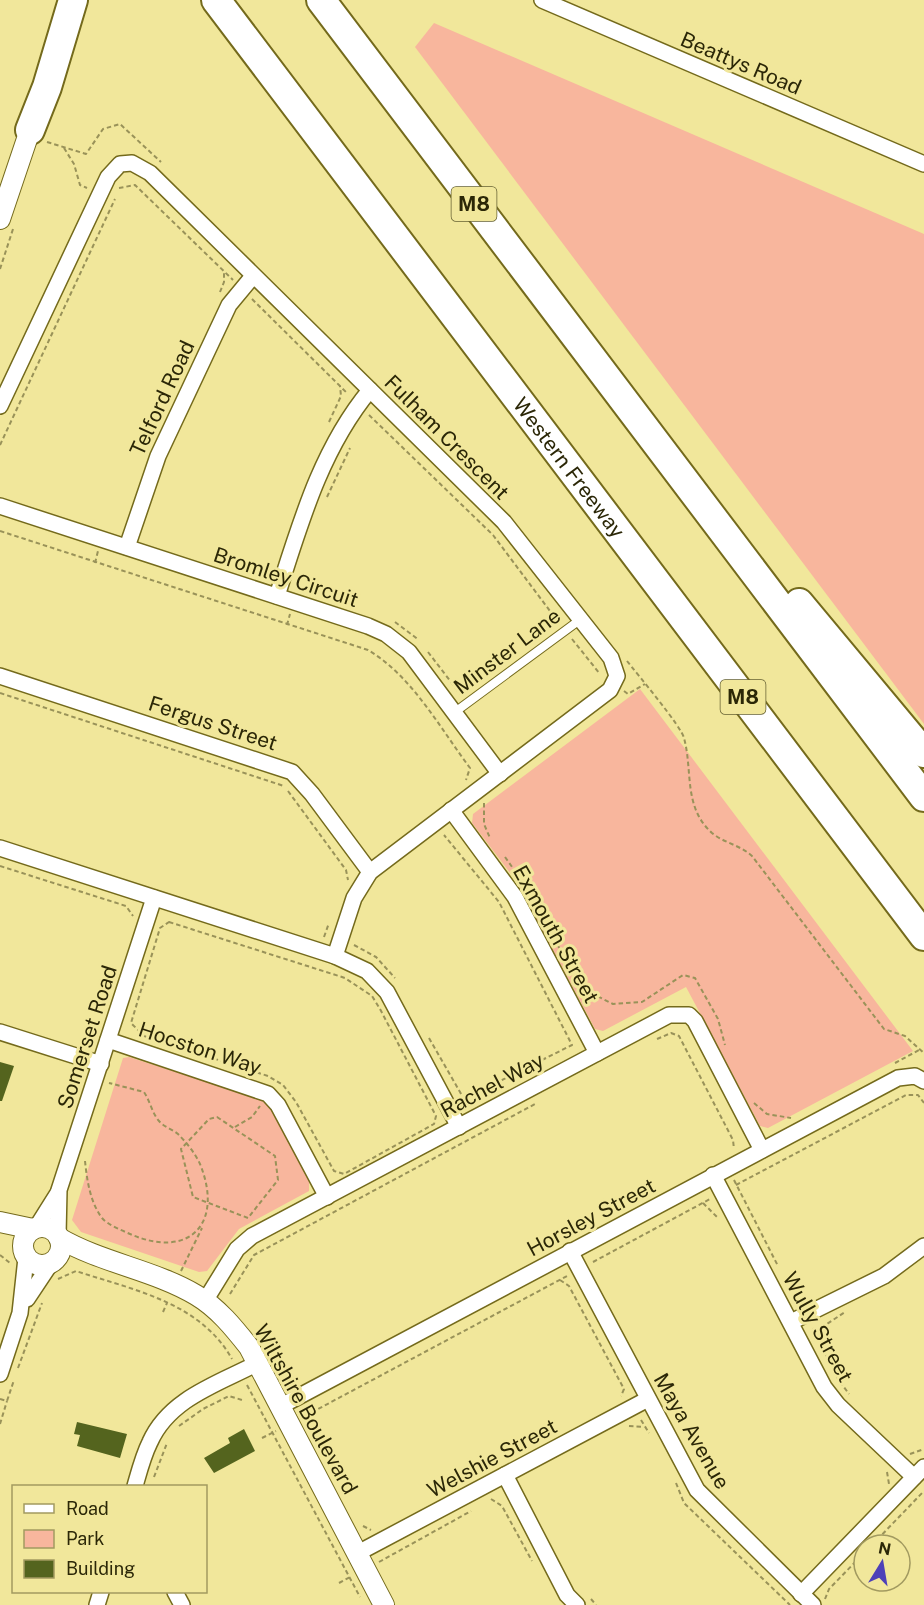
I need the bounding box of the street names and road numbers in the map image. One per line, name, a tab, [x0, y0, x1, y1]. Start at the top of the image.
street label: Beattys Road	[677, 26, 805, 100]
road number: M8	[452, 187, 496, 221]
street label: Telford Road	[124, 336, 200, 460]
street label: Fulham Crescent	[380, 370, 514, 504]
street label: Western Freeway	[508, 392, 631, 542]
street label: Bromley Circuit	[210, 542, 362, 612]
street label: Minster Lane	[449, 603, 565, 699]
road number: M8	[720, 680, 766, 714]
street label: Fergus Street	[145, 690, 281, 756]
street label: Exmouth Street	[508, 861, 604, 1007]
street label: Somerset Road	[52, 962, 122, 1112]
street label: Hocston Way	[135, 1016, 265, 1080]
street label: Rachel Way	[436, 1047, 548, 1123]
street label: Horsley Street	[523, 1173, 659, 1261]
street label: Wully Street	[778, 1268, 858, 1386]
street label: Wiltshire Boulevard	[249, 1320, 363, 1498]
street label: Maya Avenue	[649, 1369, 735, 1493]
street label: Welshie Street	[423, 1413, 561, 1503]

